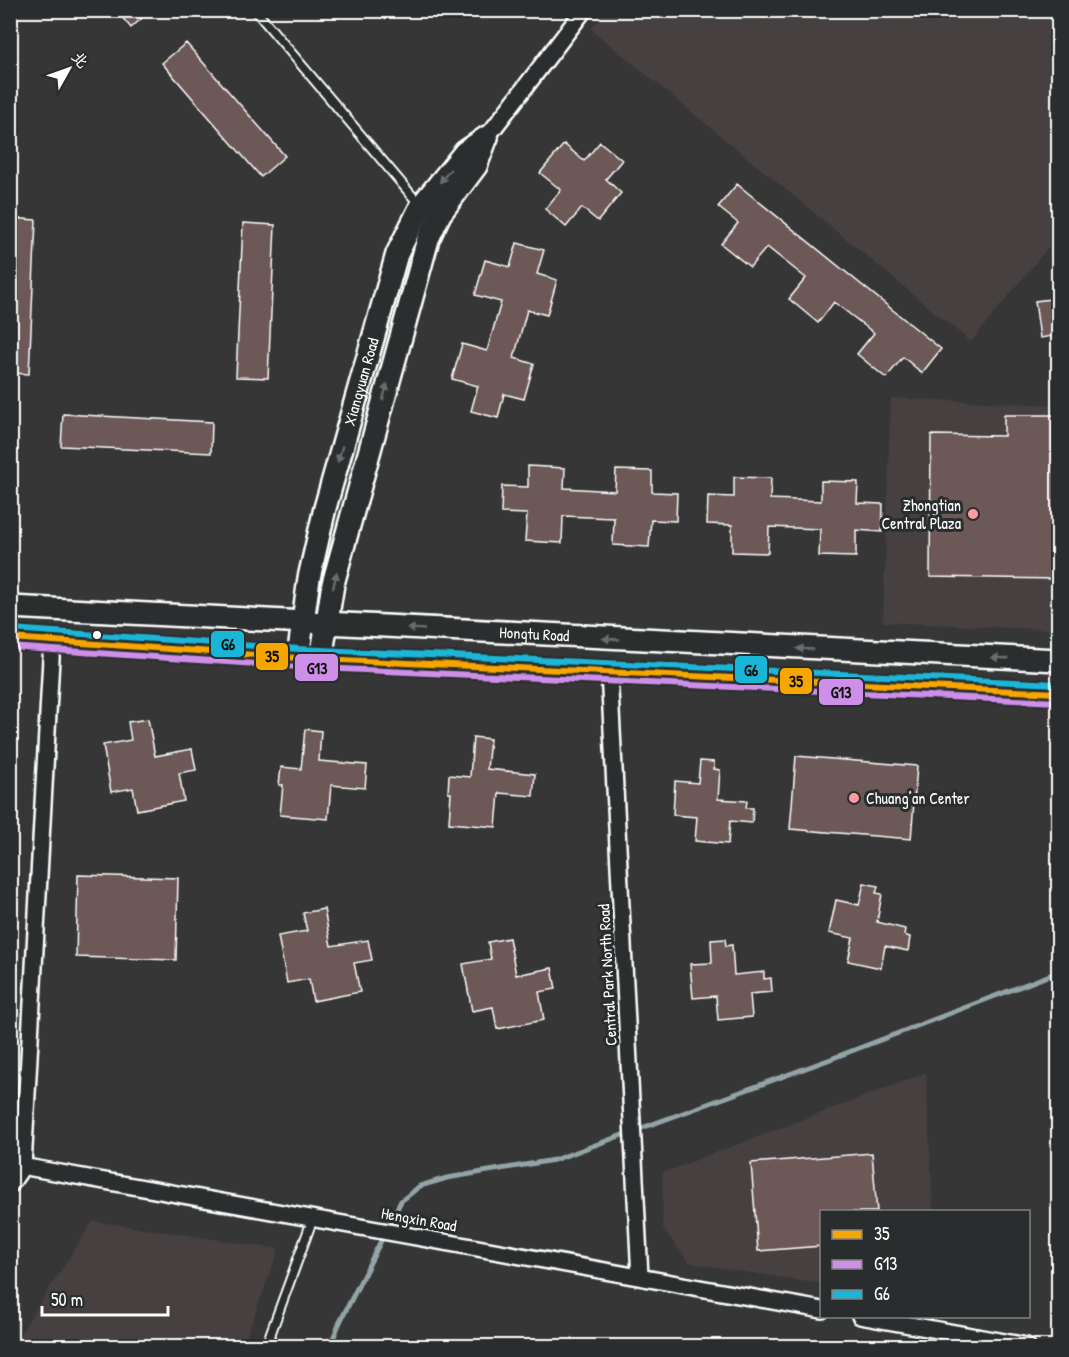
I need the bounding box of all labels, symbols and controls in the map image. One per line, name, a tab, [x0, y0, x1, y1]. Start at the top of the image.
north arrow	[39, 39, 99, 99]
text: 北	[67, 46, 94, 73]
one-way arrow	[438, 168, 451, 184]
street label: Xiangyuan Road	[338, 335, 384, 428]
one-way arrow	[381, 383, 390, 401]
one-way arrow	[335, 445, 345, 464]
place label: Zhongtian Central Plaza	[881, 494, 961, 534]
marker: Zhongtian Central Plaza	[966, 507, 980, 521]
one-way arrow	[330, 571, 340, 589]
street label: Hongtu Road	[499, 621, 570, 646]
one-way arrow	[406, 624, 425, 633]
unlabelled marker	[91, 629, 103, 641]
line badge: G6	[210, 630, 245, 658]
text: G6	[221, 633, 236, 655]
one-way arrow	[601, 634, 620, 643]
line badge: 35	[255, 642, 289, 671]
one-way arrow	[796, 644, 815, 653]
text: 35	[265, 645, 279, 667]
line badge: G13	[294, 653, 339, 682]
one-way arrow	[991, 653, 1010, 662]
line badge: G6	[734, 655, 768, 684]
text: G13	[307, 657, 327, 679]
text: G6	[744, 659, 759, 681]
line badge: 35	[779, 667, 813, 695]
text: 35	[789, 670, 803, 692]
line badge: G13	[818, 678, 864, 706]
text: G13	[831, 681, 851, 703]
place label: Chuang’an Center	[866, 787, 970, 809]
marker: Chuang’an Center	[847, 791, 861, 805]
street label: Central Park North Road	[592, 904, 622, 1046]
street label: Hengxin Road	[380, 1202, 458, 1236]
legend	[820, 1210, 1030, 1318]
text: 35	[874, 1221, 890, 1246]
text: G13	[874, 1251, 897, 1276]
scale bar	[42, 1279, 168, 1317]
text: G6	[874, 1281, 890, 1306]
text: 50 m	[51, 1287, 83, 1312]

